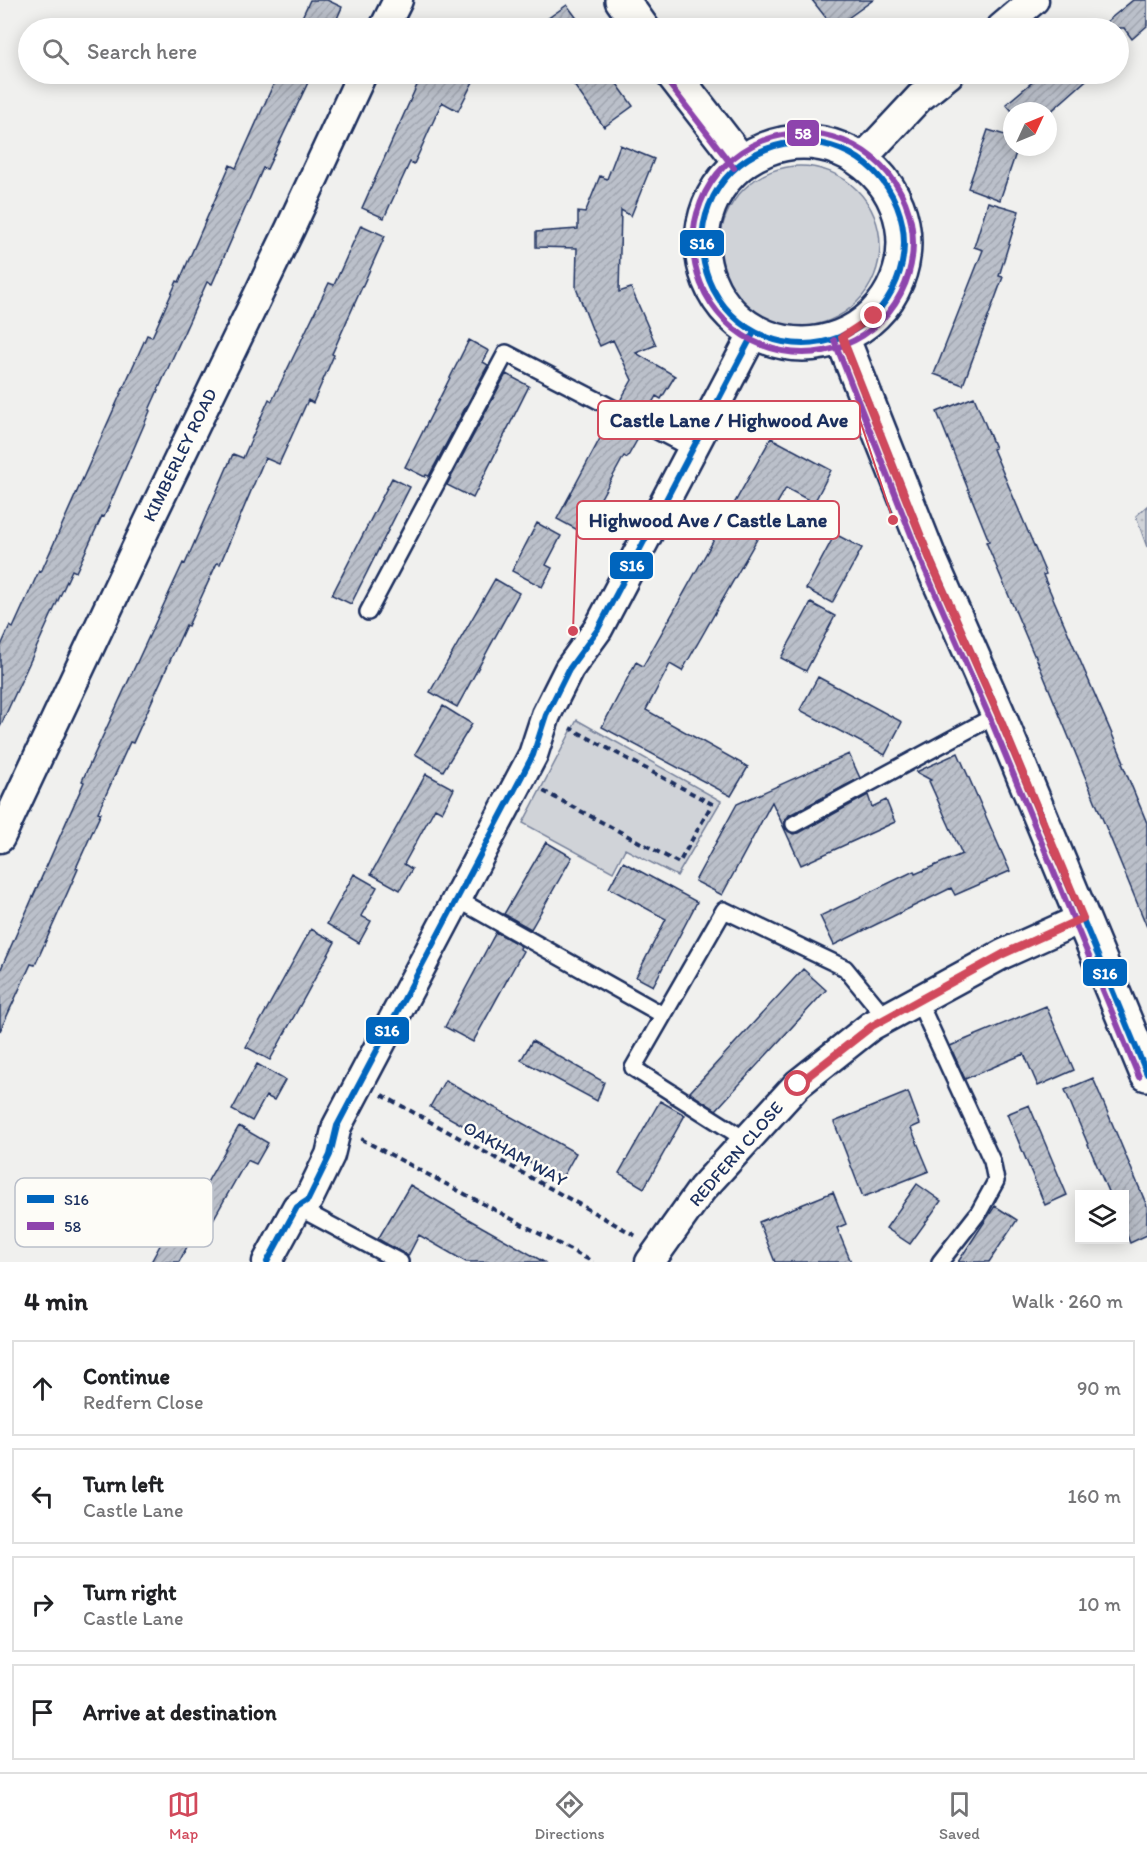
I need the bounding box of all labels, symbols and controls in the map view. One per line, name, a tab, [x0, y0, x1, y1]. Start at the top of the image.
search box	[18, 18, 1129, 84]
icon: search	[39, 35, 72, 68]
text: Search here	[87, 38, 197, 65]
north arrow	[1003, 102, 1057, 156]
line badge: 58	[786, 119, 820, 147]
text: 58	[794, 124, 812, 143]
line badge: S16	[679, 229, 725, 257]
text: S16	[690, 234, 715, 253]
route end	[860, 302, 886, 328]
street label: KIMBERLEY ROAD	[138, 385, 222, 525]
callout: Castle Lane / Highwood Ave	[598, 401, 860, 439]
text: Castle Lane / Highwood Ave	[610, 408, 849, 433]
callout: Highwood Ave / Castle Lane	[577, 501, 839, 539]
text: Highwood Ave / Castle Lane	[589, 508, 828, 533]
line badge: S16	[609, 551, 654, 580]
text: S16	[620, 556, 645, 575]
line badge: S16	[1082, 958, 1128, 987]
text: S16	[1093, 964, 1118, 983]
line badge: S16	[365, 1016, 410, 1045]
text: S16	[375, 1021, 400, 1040]
route start	[784, 1070, 810, 1096]
street label: REDFERN CLOSE	[684, 1097, 788, 1211]
street label: OAKHAM WAY	[459, 1116, 571, 1192]
legend	[15, 1178, 213, 1247]
text: S16	[64, 1190, 89, 1209]
map controls	[1075, 1190, 1129, 1244]
button: layers	[1075, 1190, 1129, 1244]
text: 58	[64, 1217, 81, 1236]
text: 4 min	[24, 1285, 88, 1317]
text: Walk · 260 m	[1012, 1289, 1123, 1313]
text: Continue	[83, 1363, 170, 1390]
icon: ahead	[26, 1372, 59, 1405]
text: 90 m	[1077, 1376, 1121, 1400]
text: Redfern Close	[83, 1390, 204, 1414]
text: Turn left	[83, 1471, 164, 1498]
icon: left	[26, 1480, 59, 1513]
text: 160 m	[1068, 1484, 1121, 1508]
text: Castle Lane	[83, 1498, 184, 1522]
text: Turn right	[83, 1579, 177, 1606]
icon: right	[26, 1588, 59, 1621]
text: 10 m	[1078, 1592, 1121, 1616]
text: Castle Lane	[83, 1606, 184, 1630]
icon: arrive	[26, 1696, 59, 1729]
text: Arrive at destination	[83, 1699, 277, 1726]
tab: Map	[167, 1788, 200, 1843]
tab: Directions	[534, 1788, 605, 1843]
tab: Saved	[939, 1788, 980, 1843]

